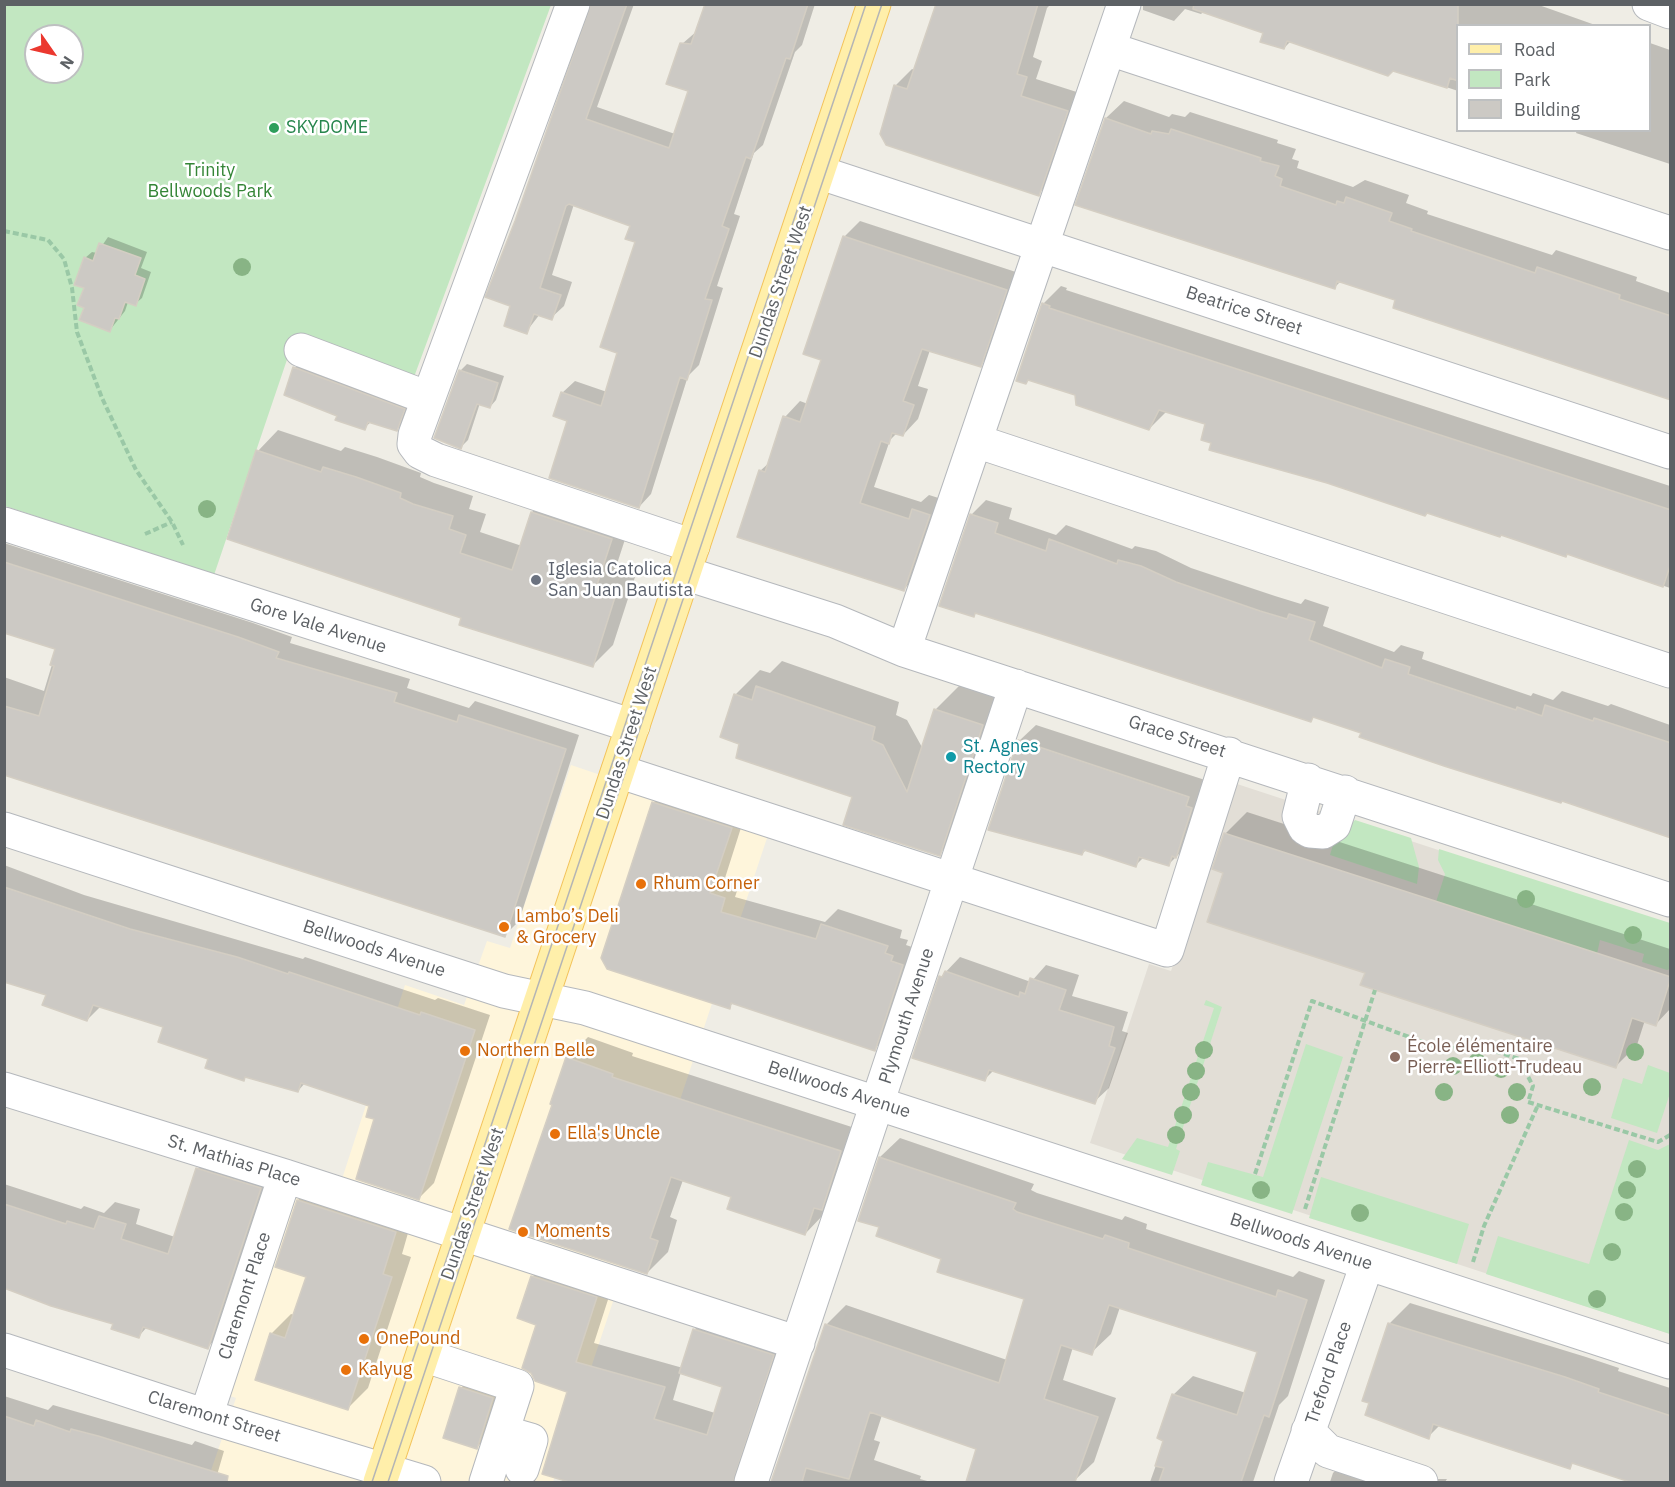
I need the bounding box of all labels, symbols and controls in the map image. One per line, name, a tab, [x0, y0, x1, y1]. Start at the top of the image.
north arrow	[24, 24, 84, 84]
legend	[1456, 24, 1651, 132]
text: Road	[1514, 38, 1555, 61]
text: N	[56, 53, 79, 73]
text: Park	[1514, 68, 1550, 91]
text: Building	[1514, 98, 1580, 121]
place label: SKYDOME	[286, 117, 368, 139]
marker: SKYDOME	[267, 121, 281, 135]
park label: Trinity Bellwoods Park	[147, 160, 273, 202]
street label: Dundas Street West	[745, 203, 817, 361]
street label: Beatrice Street	[1183, 282, 1305, 340]
place label: Iglesia Catolica San Juan Bautista	[548, 559, 693, 602]
marker: Iglesia Catolica San Juan Bautista	[529, 573, 543, 587]
street label: Gore Vale Avenue	[247, 594, 389, 658]
street label: Dundas Street West	[592, 664, 662, 822]
street label: Grace Street	[1126, 711, 1228, 763]
place label: St. Agnes Rectory	[963, 736, 1039, 778]
marker: St. Agnes Rectory	[944, 750, 958, 764]
place label: Rhum Corner	[653, 873, 760, 895]
marker: Rhum Corner	[634, 877, 648, 891]
place label: Lambo’s Deli & Grocery	[516, 906, 619, 948]
street label: Bellwoods Avenue	[300, 916, 448, 982]
marker: Lambo’s Deli & Grocery	[497, 920, 511, 934]
street label: Plymouth Avenue	[875, 945, 939, 1087]
place label: École élémentaire Pierre-Elliott-Trudeau	[1407, 1036, 1582, 1078]
place label: Northern Belle	[477, 1040, 595, 1062]
marker: Northern Belle	[458, 1044, 472, 1058]
marker: École élémentaire Pierre-Elliott-Trudeau	[1388, 1050, 1402, 1064]
street label: Bellwoods Avenue	[765, 1057, 913, 1123]
place label: Ella's Uncle	[567, 1123, 660, 1145]
street label: Dundas Street West	[437, 1125, 509, 1283]
marker: Ella's Uncle	[548, 1127, 562, 1141]
street label: St. Mathias Place	[165, 1130, 303, 1192]
street label: Bellwoods Avenue	[1227, 1209, 1375, 1275]
place label: Moments	[535, 1221, 611, 1243]
marker: Moments	[516, 1225, 530, 1239]
street label: Claremont Place	[214, 1229, 276, 1363]
street label: Treford Place	[1301, 1319, 1357, 1427]
place label: OnePound	[376, 1328, 460, 1350]
marker: OnePound	[357, 1332, 371, 1346]
place label: Kalyug	[358, 1359, 412, 1381]
marker: Kalyug	[339, 1363, 353, 1377]
street label: Claremont Street	[145, 1386, 283, 1448]

